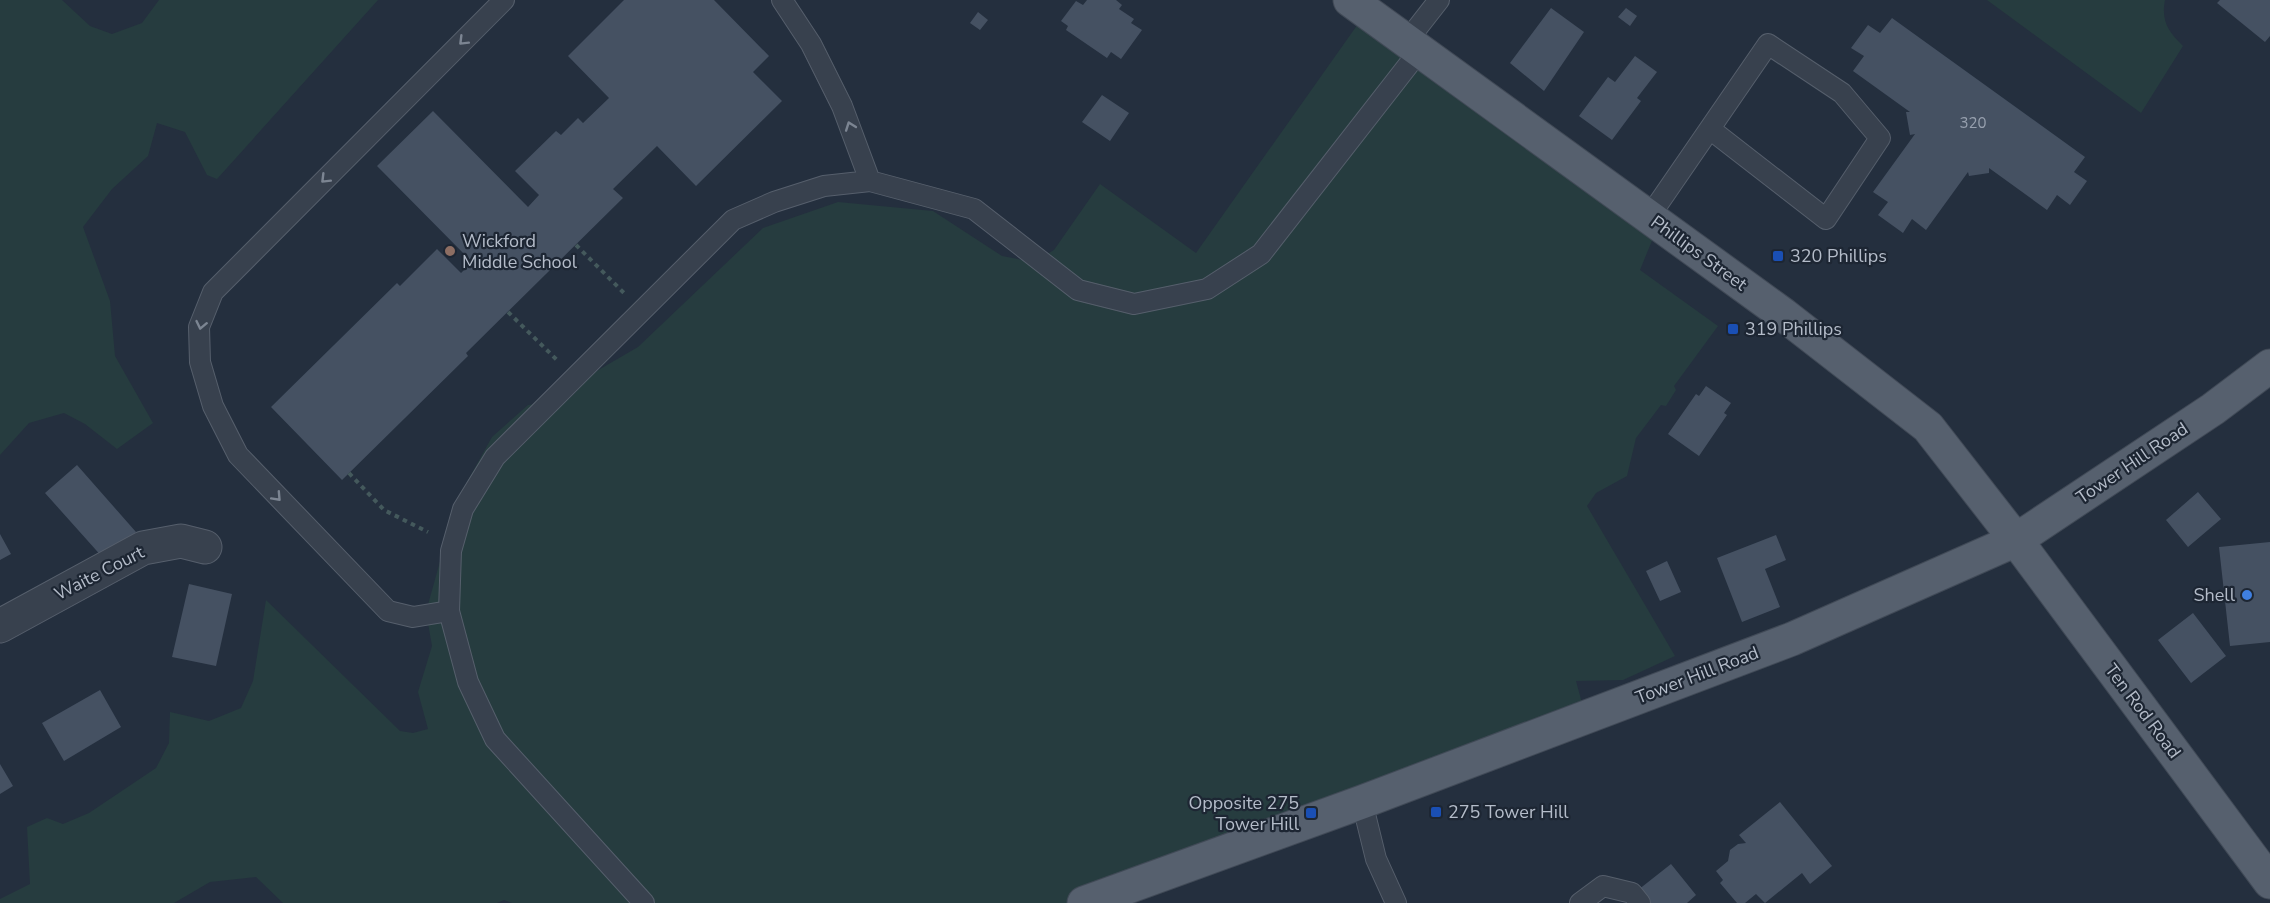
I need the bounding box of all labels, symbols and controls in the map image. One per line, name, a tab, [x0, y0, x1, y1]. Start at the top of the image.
one-way arrow	[459, 34, 470, 45]
house number: 320	[1959, 113, 1987, 133]
one-way arrow	[844, 121, 857, 132]
one-way arrow	[321, 173, 332, 183]
street label: Phillips Street	[1646, 210, 1753, 296]
place label: Wickford Middle School	[462, 229, 578, 274]
marker: Wickford Middle School	[443, 244, 457, 258]
place label: 320 Phillips	[1790, 244, 1887, 268]
marker: 320 Phillips	[1771, 249, 1785, 263]
place label: 319 Phillips	[1745, 317, 1842, 341]
one-way arrow	[195, 320, 208, 330]
marker: 319 Phillips	[1726, 322, 1740, 336]
street label: Tower Hill Road	[2071, 417, 2193, 509]
one-way arrow	[270, 490, 281, 500]
street label: Waite Court	[50, 540, 149, 606]
place label: Shell	[2193, 583, 2236, 607]
marker: Shell	[2240, 588, 2254, 602]
street label: Tower Hill Road	[1632, 640, 1762, 710]
street label: Ten Rod Road	[2099, 659, 2187, 763]
place label: Opposite 275 Tower Hill	[1189, 791, 1300, 836]
place label: 275 Tower Hill	[1448, 800, 1569, 824]
marker: 275 Tower Hill	[1429, 805, 1443, 819]
marker: Opposite 275 Tower Hill	[1304, 806, 1318, 820]

